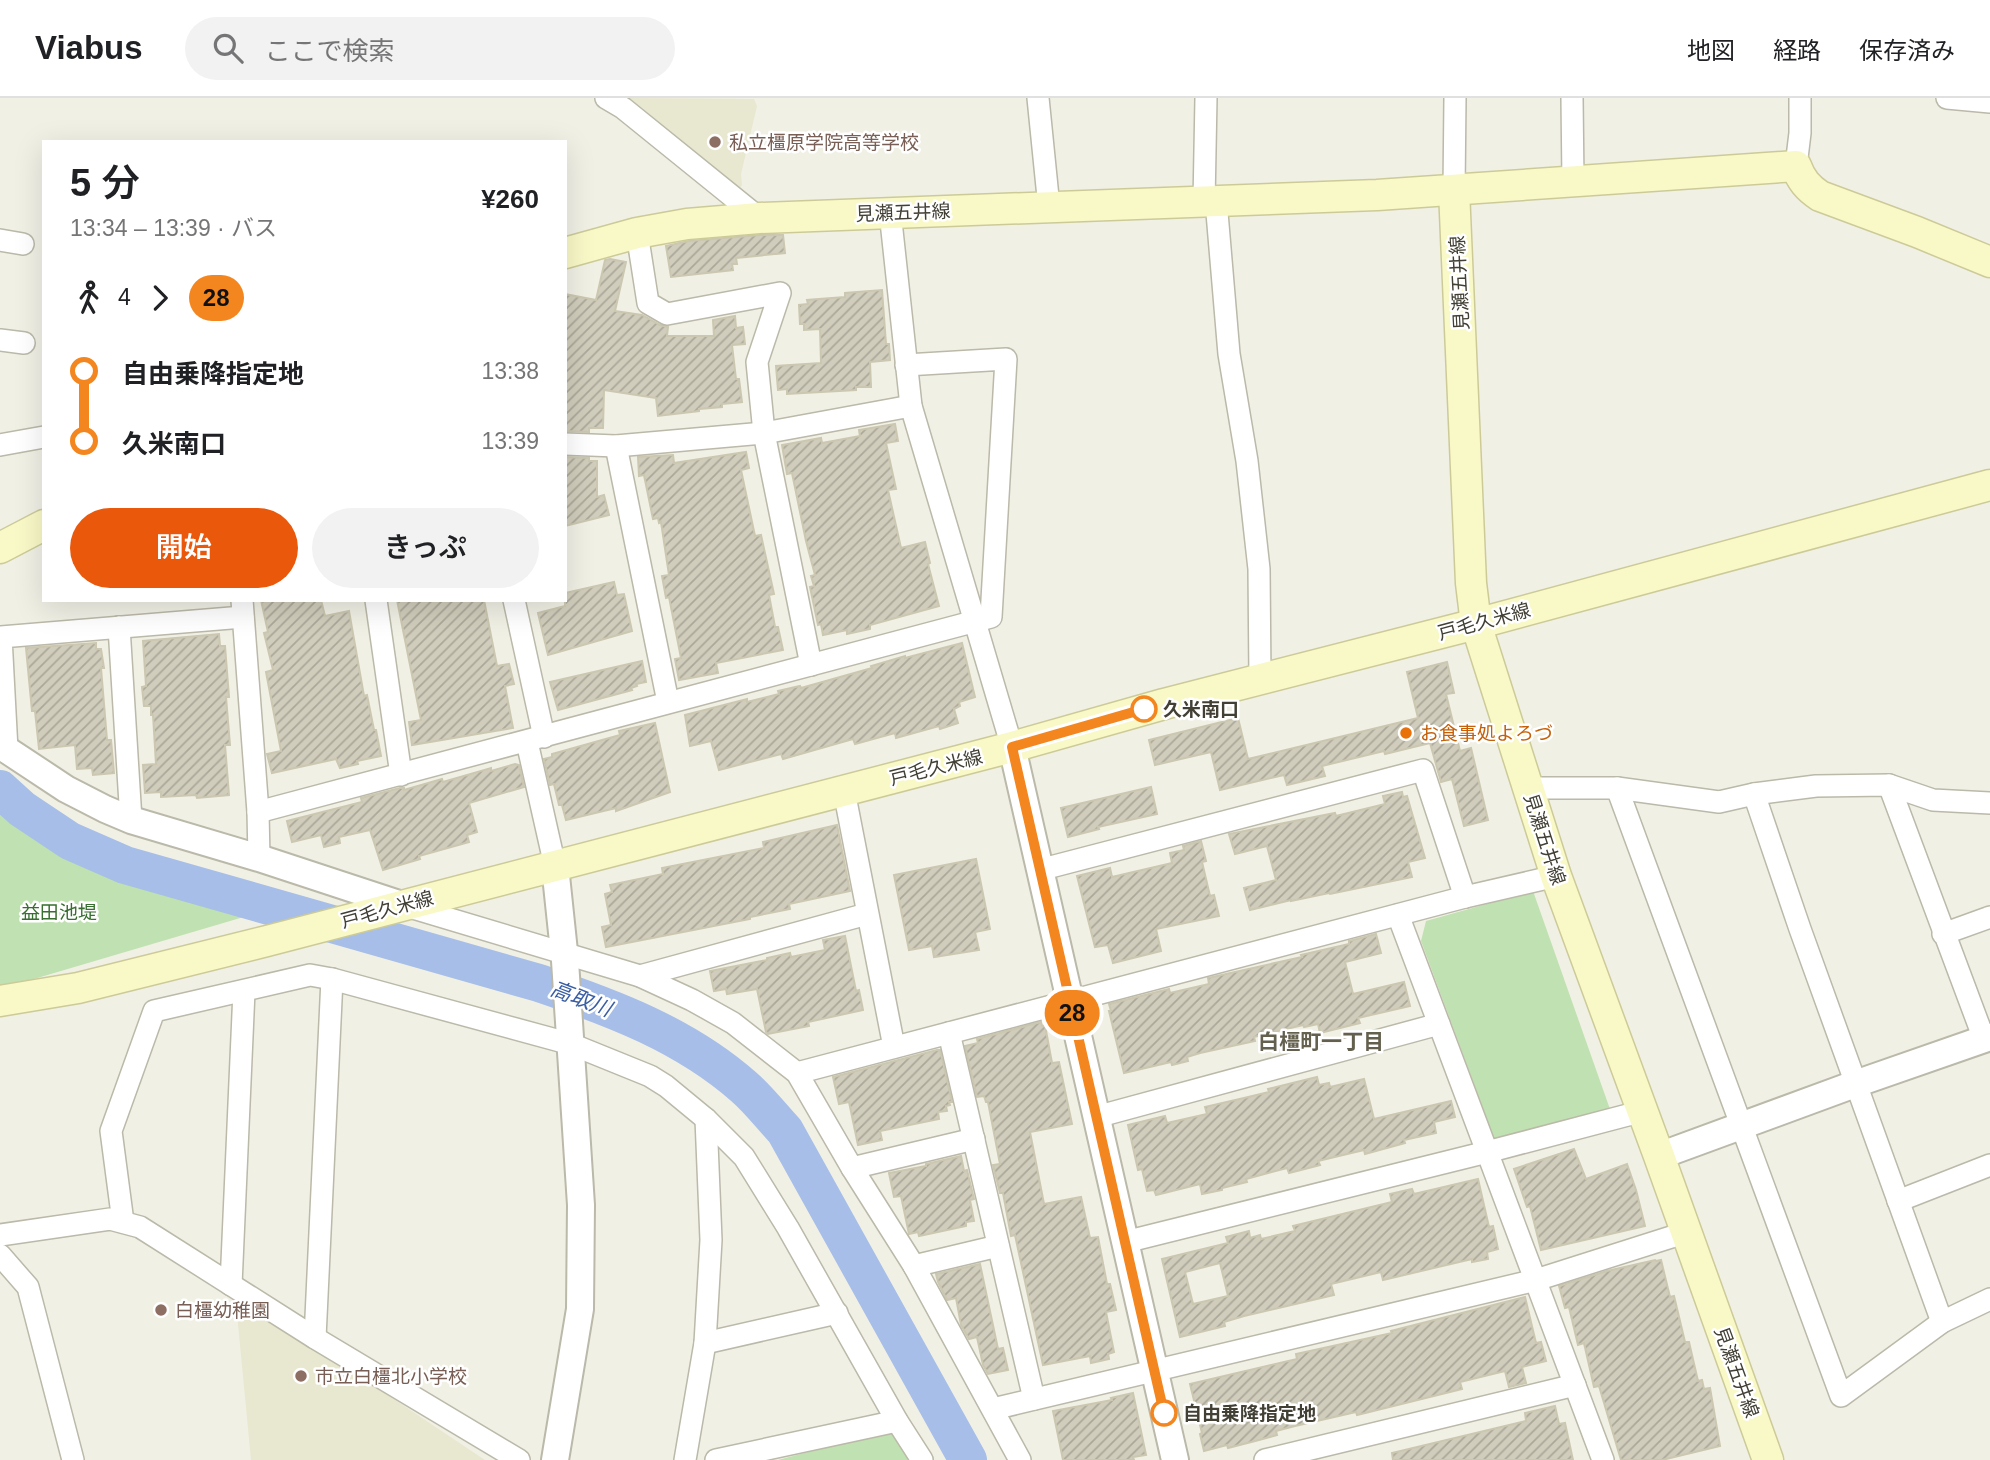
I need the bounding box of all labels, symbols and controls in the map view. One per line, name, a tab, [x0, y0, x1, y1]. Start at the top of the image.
search box	[185, 17, 675, 80]
text: Viabus	[35, 29, 143, 66]
icon: search	[209, 29, 247, 67]
text: ここで検索	[265, 36, 395, 66]
text: 地図	[1687, 37, 1735, 64]
text: 経路	[1773, 37, 1821, 64]
text: 保存済み	[1859, 37, 1955, 64]
place label: 私立橿原学院高等学校	[729, 132, 919, 153]
marker: 私立橿原学院高等学校	[707, 134, 723, 150]
text: 5 分	[70, 162, 140, 204]
text: ¥260	[481, 184, 539, 214]
street label: 見瀬五井線	[855, 200, 951, 225]
text: 13:34 – 13:39 · バス	[70, 215, 277, 241]
street label: 見瀬五井線	[1447, 235, 1472, 331]
icon: walk	[70, 279, 108, 317]
icon: forward	[141, 279, 179, 317]
text: 4	[118, 284, 131, 310]
text: 28	[203, 284, 230, 311]
text: 13:38	[481, 358, 539, 384]
text: 自由乗降指定地	[122, 359, 304, 389]
text: 13:39	[481, 428, 539, 454]
text: 久米南口	[122, 429, 226, 459]
button: 開始	[70, 508, 298, 588]
button: きっぷ	[312, 508, 539, 588]
street label: 戸毛久米線	[1436, 599, 1533, 644]
marker: 久米南口	[1131, 696, 1157, 722]
place label: 久米南口	[1163, 699, 1239, 720]
place label: お食事処よろづ	[1420, 723, 1553, 744]
marker: お食事処よろづ	[1398, 725, 1414, 741]
street label: 戸毛久米線	[887, 746, 985, 789]
street label: 見瀬五井線	[1520, 791, 1569, 888]
street label: 戸毛久米線	[339, 887, 436, 932]
park label: 益田池堤	[21, 902, 97, 923]
water label: 高取川	[548, 977, 617, 1021]
line badge: 28	[1040, 990, 1104, 1036]
text: 28	[1059, 999, 1085, 1026]
district label: 白橿町一丁目	[1258, 1030, 1384, 1053]
place label: 白橿幼稚園	[175, 1300, 270, 1321]
marker: 白橿幼稚園	[153, 1302, 169, 1318]
street label: 見瀬五井線	[1710, 1324, 1763, 1420]
place label: 市立白橿北小学校	[315, 1366, 467, 1387]
marker: 市立白橿北小学校	[293, 1368, 309, 1384]
marker: 自由乗降指定地	[1151, 1400, 1177, 1426]
place label: 自由乗降指定地	[1183, 1403, 1316, 1424]

